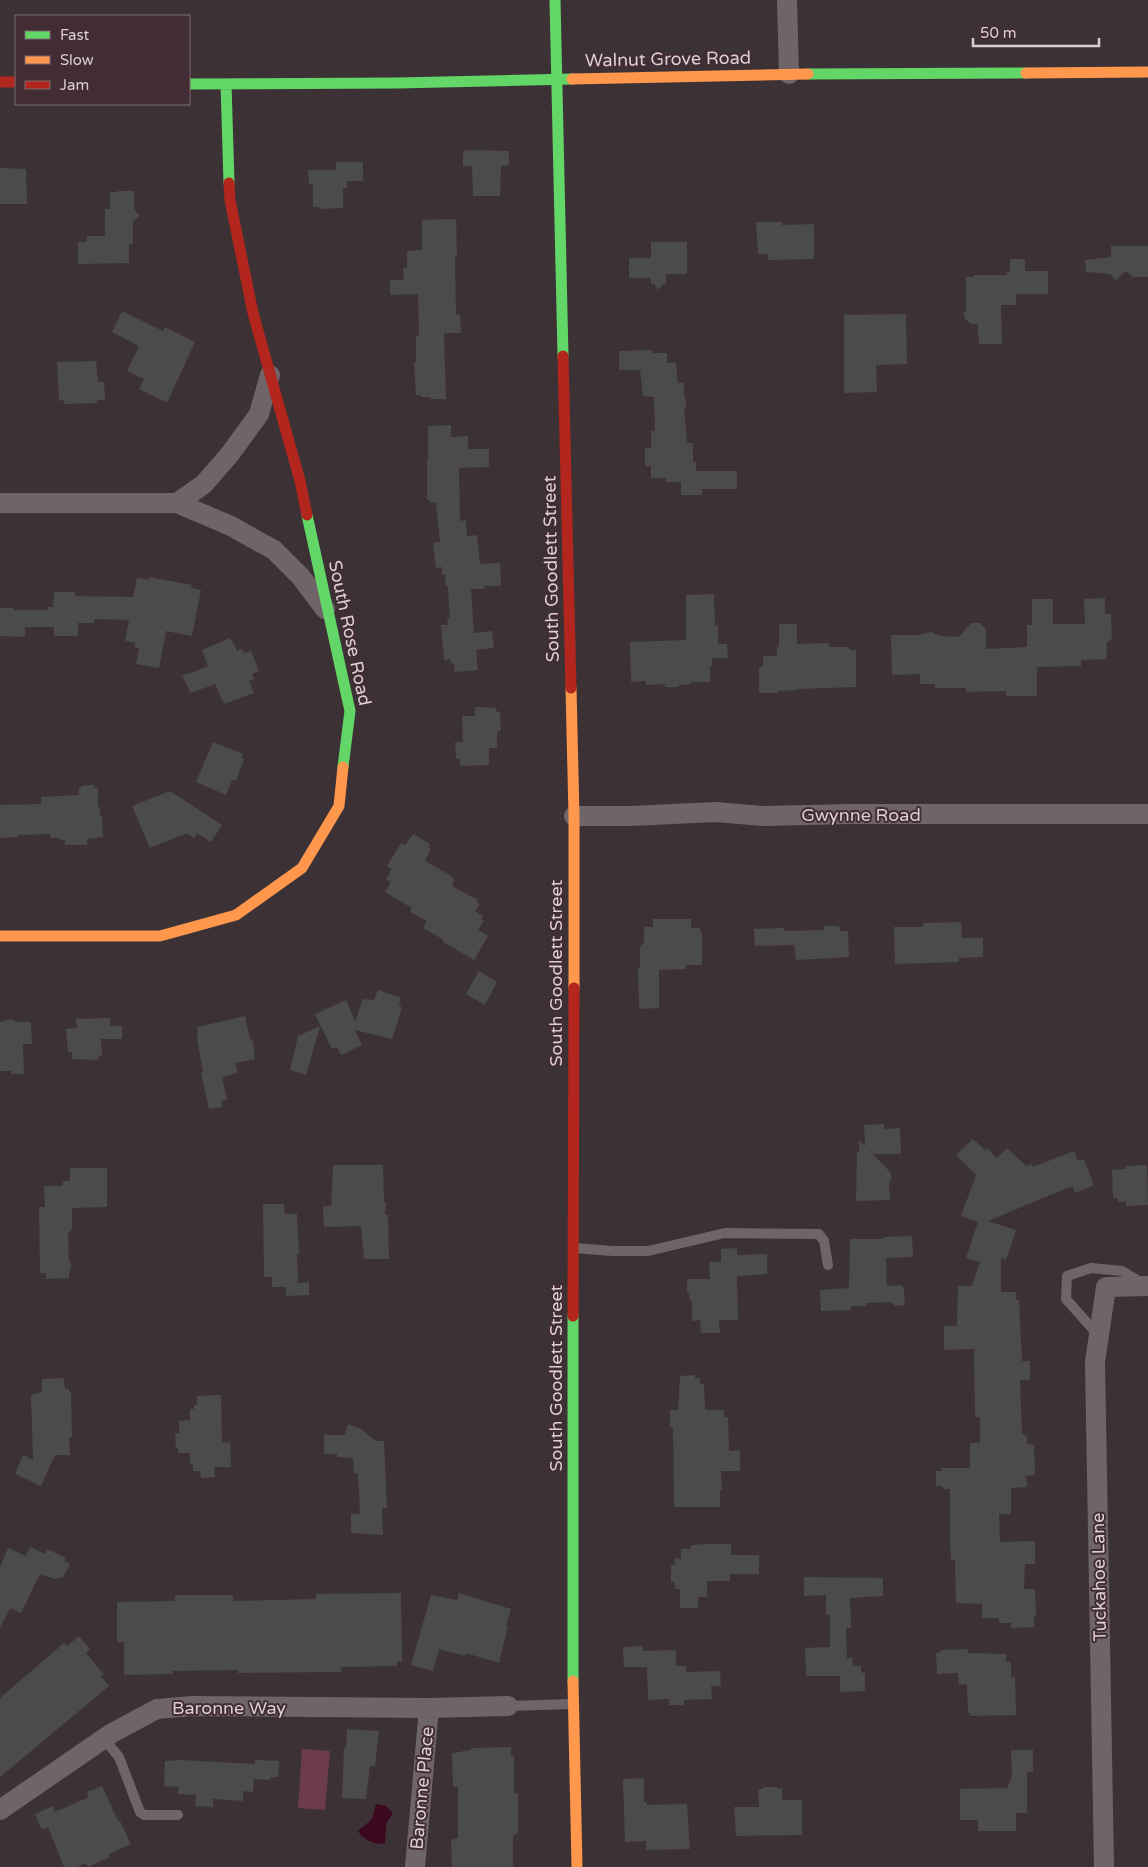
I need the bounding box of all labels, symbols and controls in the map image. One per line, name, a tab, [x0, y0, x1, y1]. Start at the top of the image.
legend	[15, 15, 190, 105]
scale bar	[973, 15, 1099, 47]
text: 50 m	[980, 24, 1017, 42]
text: Fast	[60, 26, 90, 44]
street label: Walnut Grove Road	[585, 47, 751, 71]
text: Slow	[60, 51, 94, 69]
text: Jam	[60, 76, 89, 94]
street label: South Goodlett Street	[538, 475, 564, 663]
street label: South Rose Road	[324, 558, 376, 708]
street label: Gwynne Road	[801, 804, 921, 826]
street label: South Goodlett Street	[545, 879, 567, 1066]
street label: South Goodlett Street	[545, 1284, 567, 1471]
street label: Tuckahoe Lane	[1087, 1513, 1111, 1641]
street label: Baronne Way	[172, 1697, 286, 1719]
street label: Baronne Place	[406, 1726, 438, 1850]

